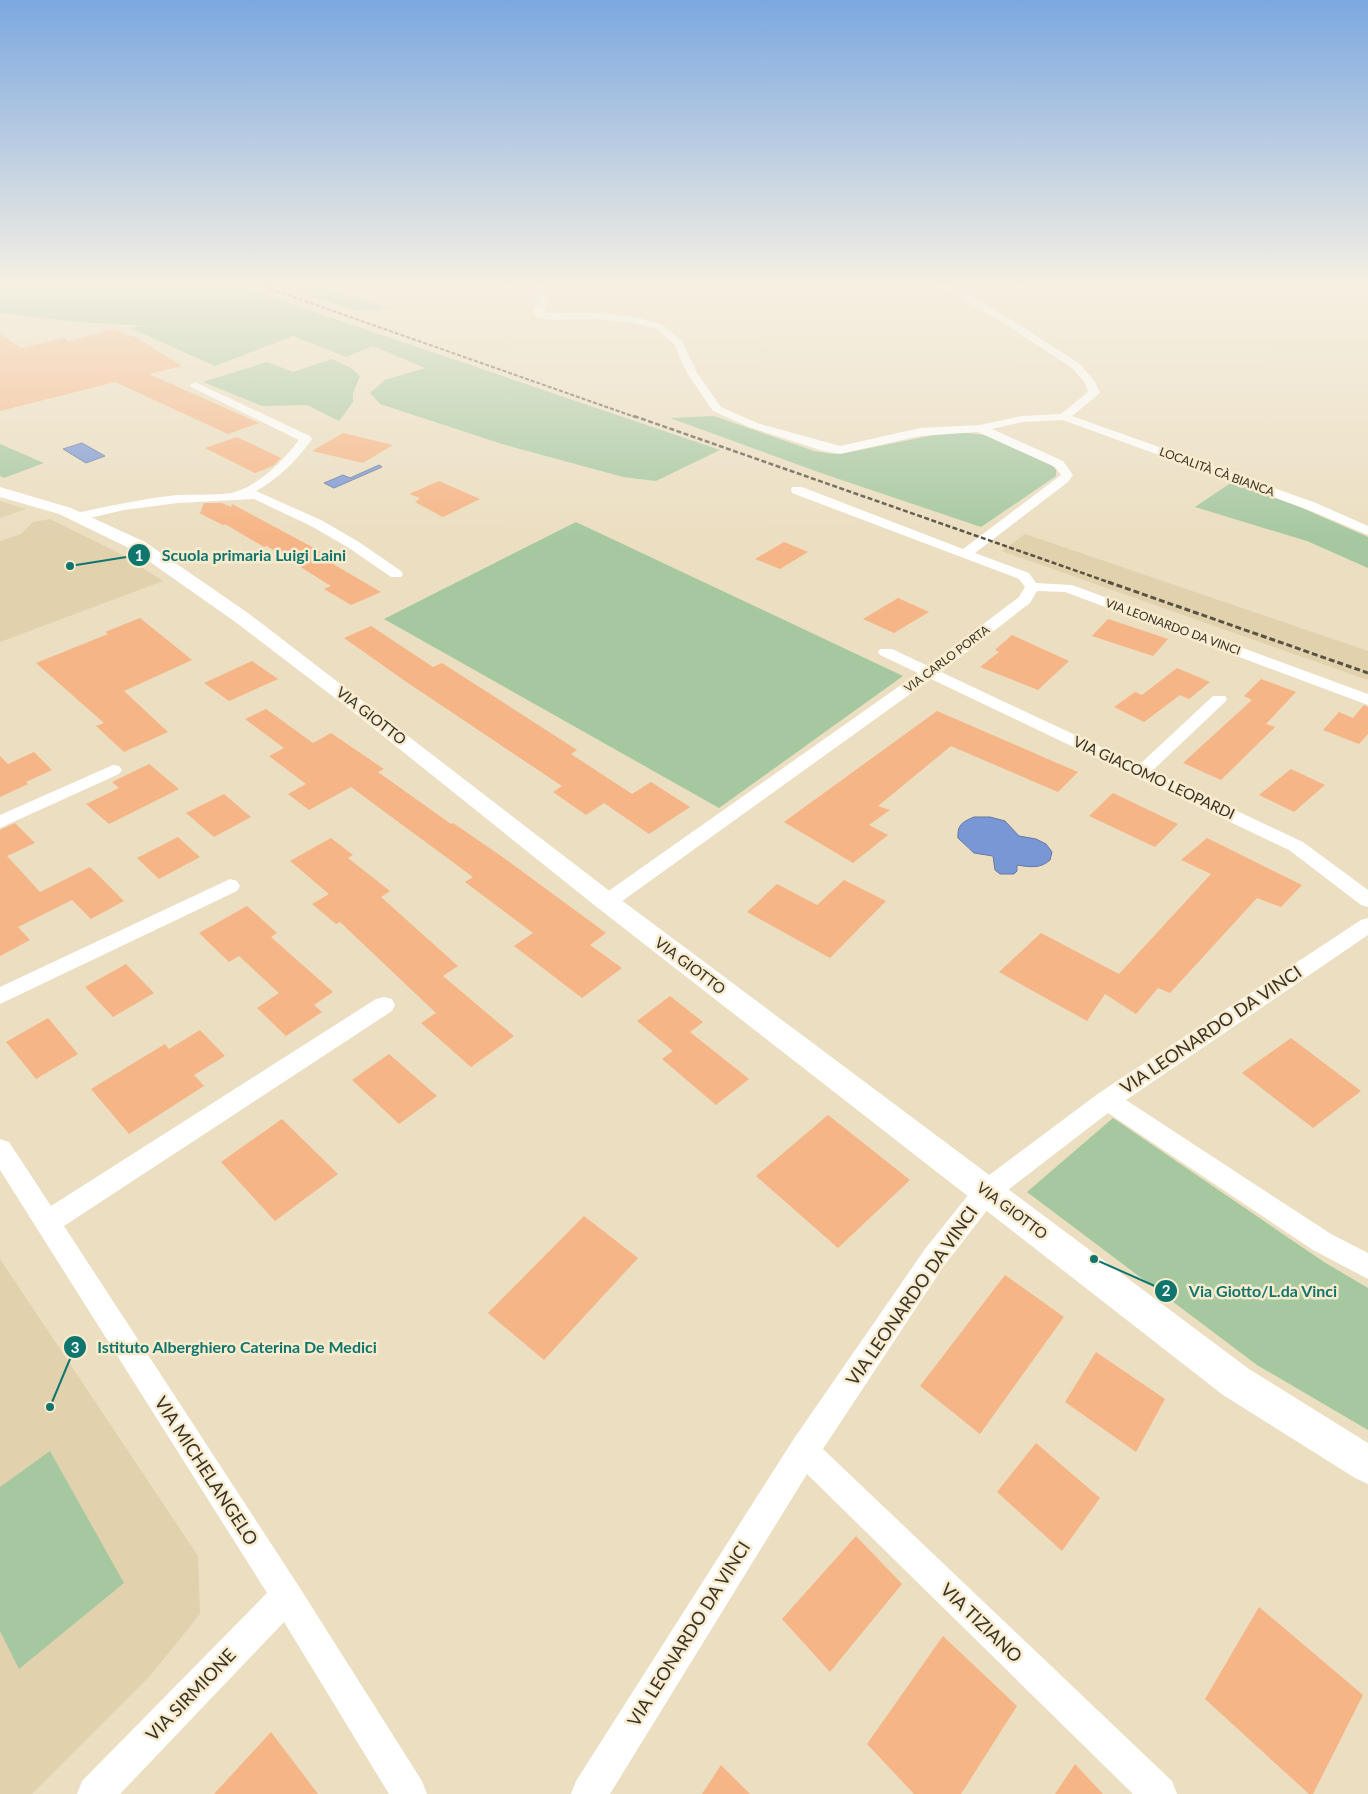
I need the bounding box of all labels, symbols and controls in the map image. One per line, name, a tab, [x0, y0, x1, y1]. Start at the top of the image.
street label: LOCALITÀ CÀ BIANCA	[1158, 444, 1278, 500]
callout: Scuola primaria Luigi Laini	[126, 540, 356, 571]
text: Scuola primaria Luigi Laini	[162, 545, 346, 564]
text: 1	[135, 546, 143, 564]
street label: VIA LEONARDO DA VINCI	[1104, 595, 1243, 658]
street label: VIA CARLO PORTA	[901, 621, 993, 696]
street label: VIA GIOTTO	[333, 682, 410, 748]
street label: VIA GIACOMO LEOPARDI	[1071, 732, 1238, 822]
street label: VIA GIOTTO	[652, 933, 729, 998]
street label: VIA LEONARDO DA VINCI	[1116, 960, 1305, 1098]
street label: VIA GIOTTO	[974, 1178, 1051, 1243]
street label: VIA LEONARDO DA VINCI	[841, 1201, 982, 1389]
callout: Via Giotto/L.da Vinci	[1154, 1276, 1348, 1307]
text: 2	[1162, 1281, 1171, 1299]
text: Via Giotto/L.da Vinci	[1188, 1281, 1337, 1300]
callout: Istituto Alberghiero Caterina De Medici	[62, 1332, 388, 1363]
text: Istituto Alberghiero Caterina De Medici	[97, 1337, 377, 1356]
text: 3	[71, 1338, 79, 1356]
street label: VIA MICHELANGELO	[150, 1392, 263, 1549]
street label: VIA LEONARDO DA VINCI	[622, 1537, 754, 1730]
street label: VIA TIZIANO	[936, 1578, 1027, 1667]
street label: VIA SIRMIONE	[141, 1644, 240, 1745]

